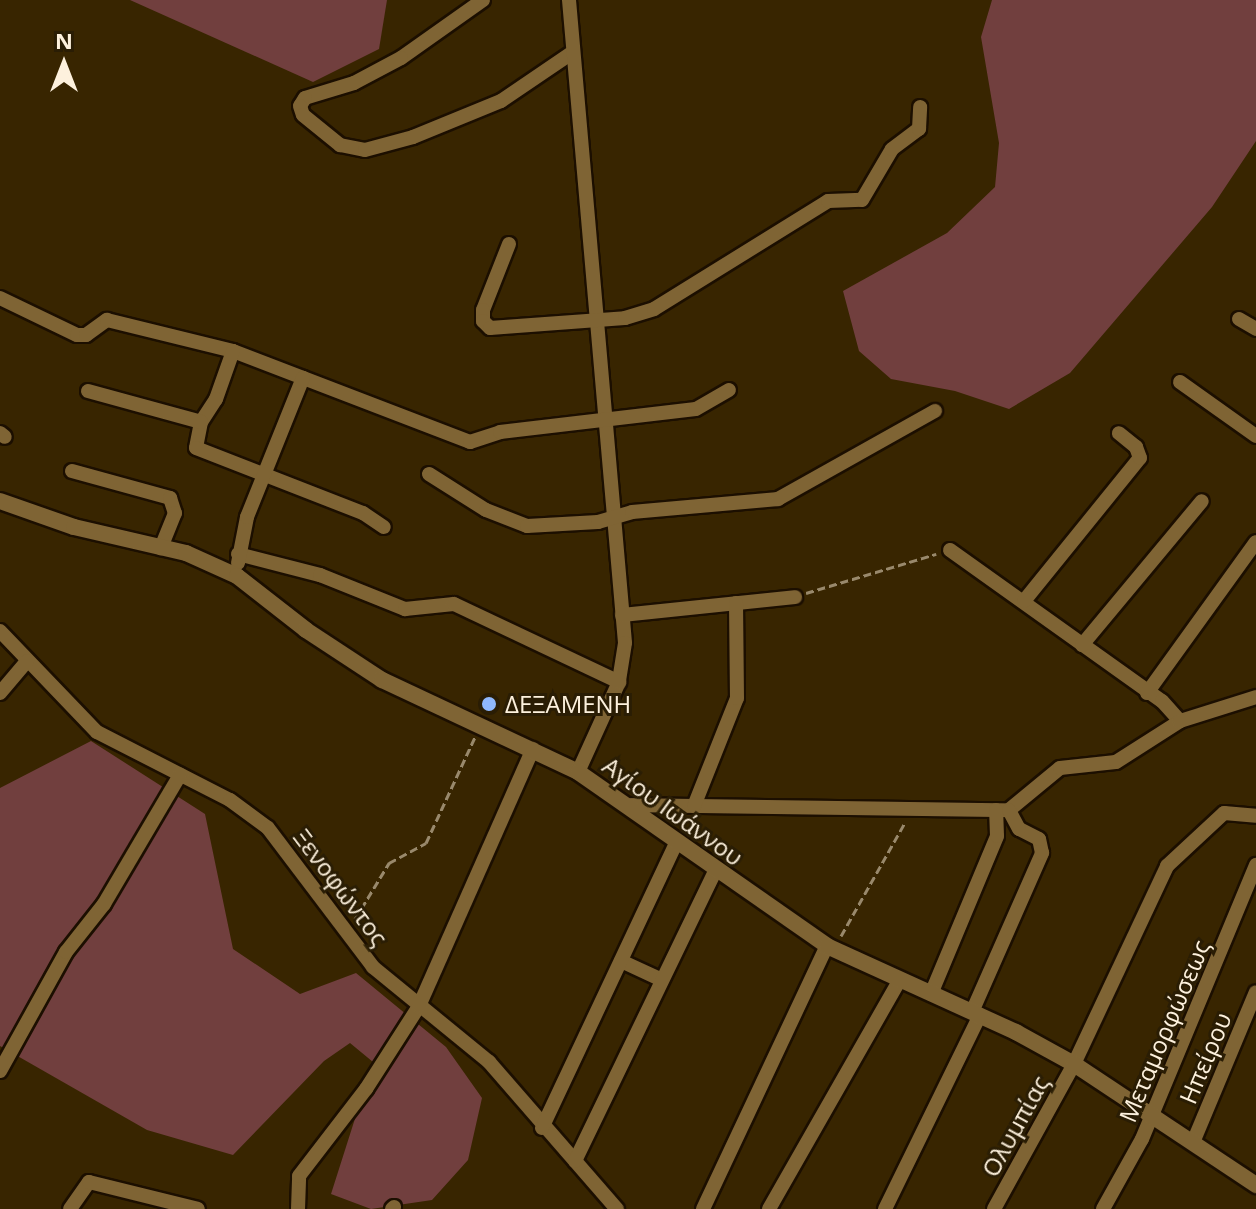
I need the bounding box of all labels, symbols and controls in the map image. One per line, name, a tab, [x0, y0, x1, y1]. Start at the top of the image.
north arrow	[24, 24, 104, 104]
text: N	[55, 25, 73, 55]
place label: ΔΕΞΑΜΕΝΗ	[505, 690, 631, 718]
marker: ΔΕΞΑΜΕΝΗ	[480, 695, 498, 713]
street label: Αγίου Ιωάννου	[597, 751, 749, 871]
street label: Ξενοφώντος	[288, 823, 394, 951]
street label: Μεταμορφώσεως	[1113, 936, 1215, 1126]
street label: Ηπείρου	[1173, 1008, 1237, 1108]
street label: Ολυμπίας	[976, 1070, 1054, 1182]

